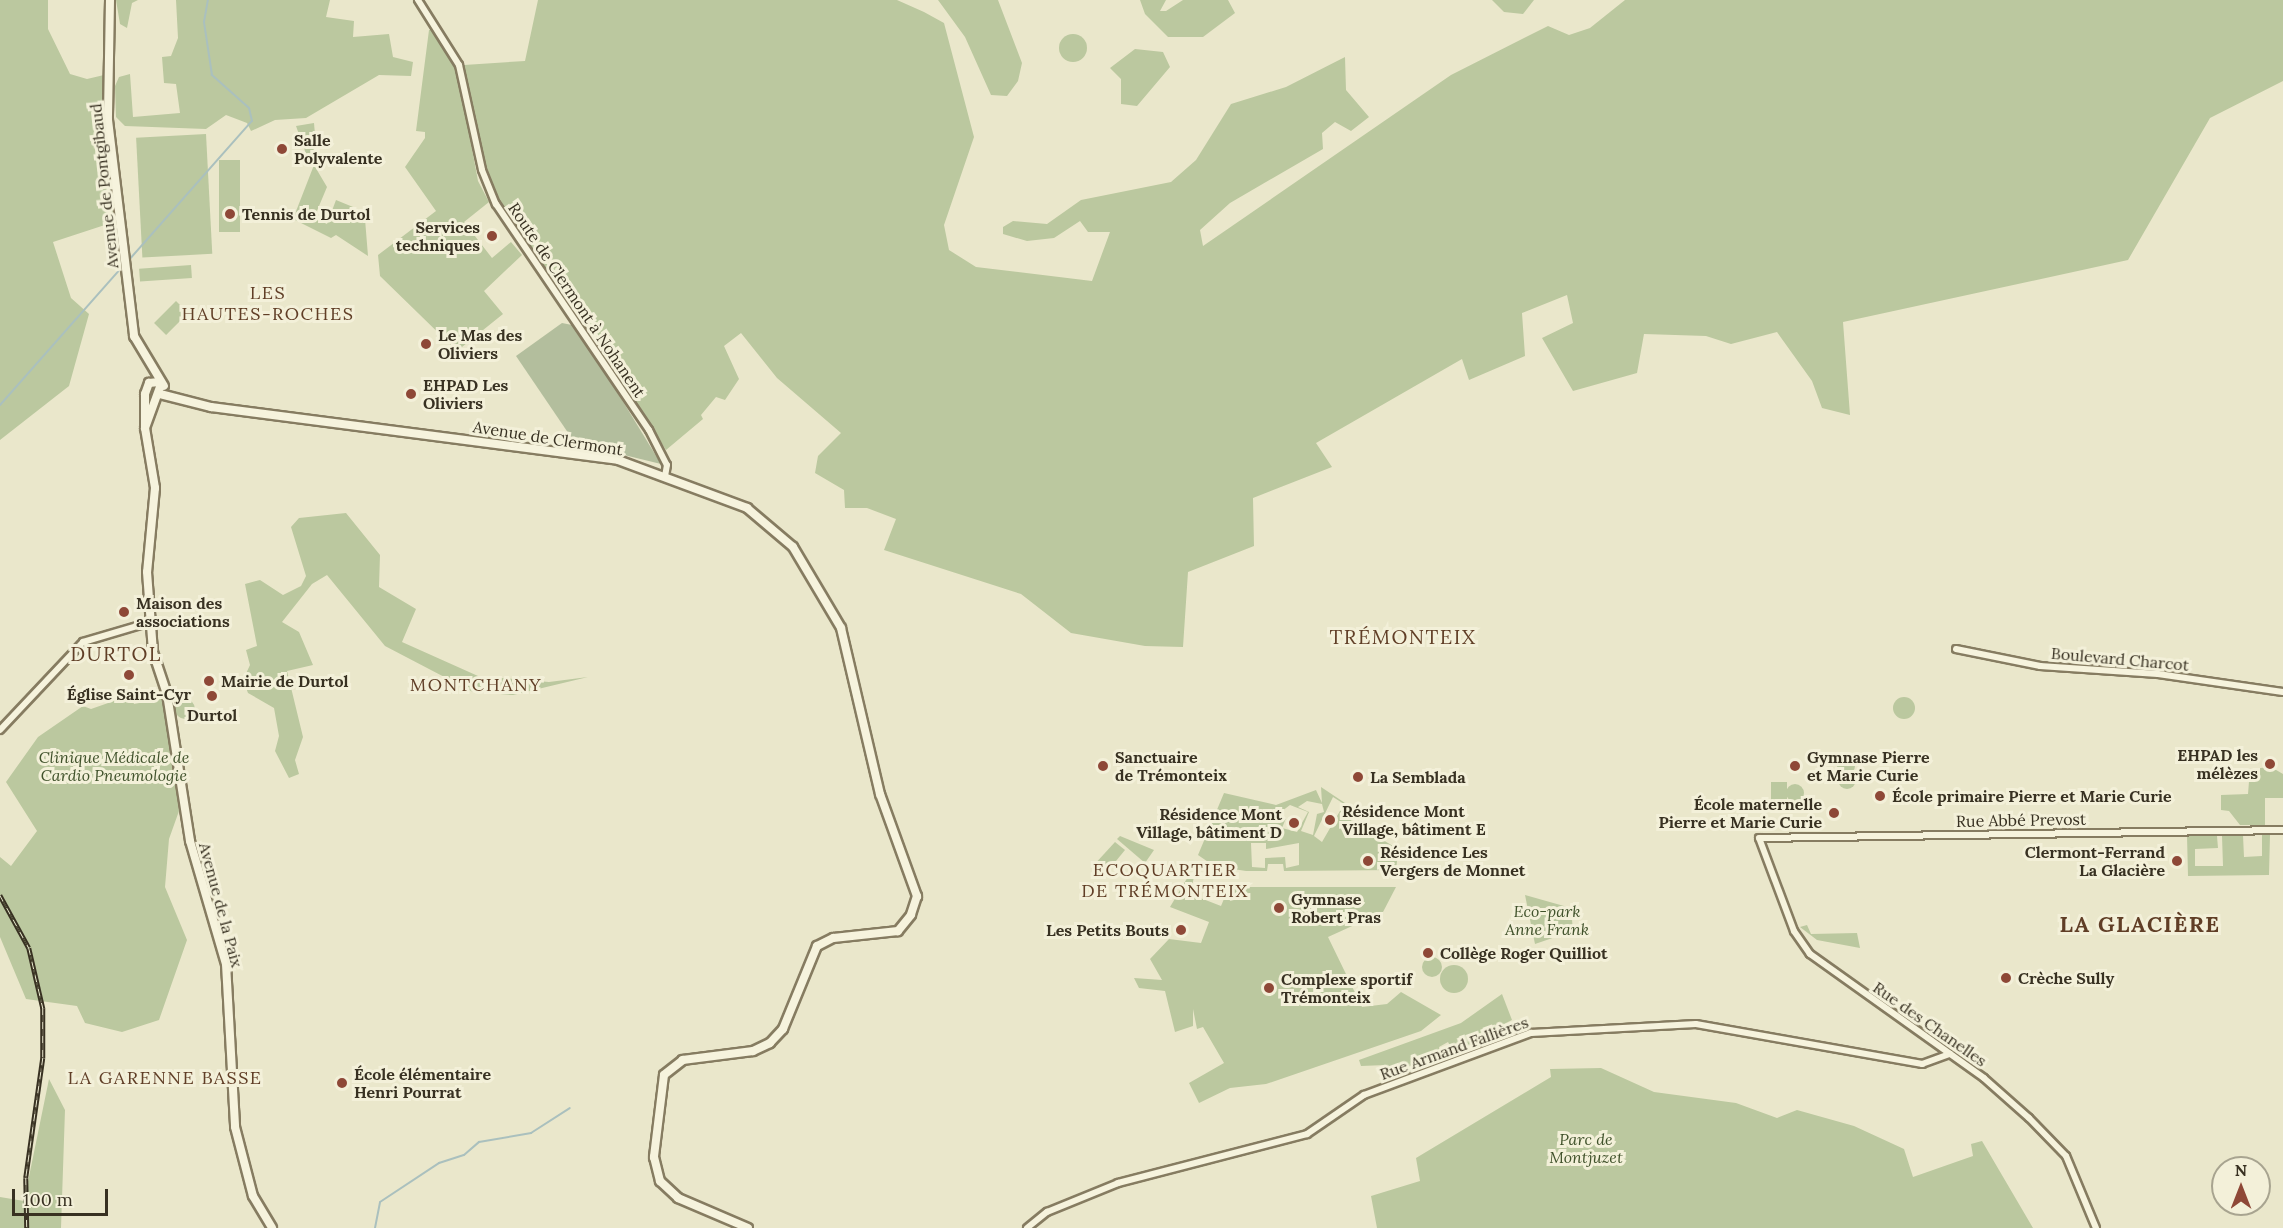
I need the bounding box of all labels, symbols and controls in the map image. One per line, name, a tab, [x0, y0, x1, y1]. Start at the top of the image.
street label: Avenue de Pontgibaud	[86, 102, 122, 270]
place label: Salle Polyvalente	[294, 130, 382, 168]
marker: Salle Polyvalente	[275, 142, 289, 156]
street label: Route de Clermont à Nohanent	[504, 199, 650, 401]
place label: Tennis de Durtol	[242, 204, 370, 224]
marker: Tennis de Durtol	[223, 207, 237, 221]
place label: Services techniques	[396, 217, 480, 255]
marker: Services techniques	[485, 229, 499, 243]
district label: LES HAUTES-ROCHES	[181, 283, 355, 326]
place label: Le Mas des Oliviers	[438, 325, 522, 363]
marker: Le Mas des Oliviers	[419, 337, 433, 351]
place label: EHPAD Les Oliviers	[423, 375, 508, 413]
marker: EHPAD Les Oliviers	[404, 387, 418, 401]
street label: Avenue de Clermont	[472, 417, 624, 459]
place label: Maison des associations	[136, 593, 230, 631]
marker: Maison des associations	[117, 605, 131, 619]
district label: TRÉMONTEIX	[1330, 624, 1476, 648]
district label: DURTOL	[70, 641, 162, 665]
street label: Boulevard Charcot	[2050, 643, 2190, 675]
marker: Église Saint-Cyr	[122, 668, 136, 682]
place label: Mairie de Durtol	[221, 671, 348, 691]
marker: Mairie de Durtol	[202, 674, 216, 688]
district label: MONTCHANY	[410, 674, 542, 696]
place label: Église Saint-Cyr	[67, 684, 191, 704]
marker: Durtol	[205, 689, 219, 703]
place label: Durtol	[187, 705, 237, 725]
place label: EHPAD les mélèzes	[2177, 745, 2258, 783]
park label: Clinique Médicale de Cardio Pneumologie	[39, 747, 189, 785]
place label: Sanctuaire de Trémonteix	[1115, 747, 1227, 785]
place label: Gymnase Pierre et Marie Curie	[1807, 747, 1930, 785]
marker: EHPAD les mélèzes	[2263, 757, 2277, 771]
marker: Sanctuaire de Trémonteix	[1096, 759, 1110, 773]
marker: Gymnase Pierre et Marie Curie	[1788, 759, 1802, 773]
place label: La Semblada	[1370, 767, 1466, 787]
marker: La Semblada	[1351, 770, 1365, 784]
place label: École primaire Pierre et Marie Curie	[1892, 786, 2172, 806]
marker: École primaire Pierre et Marie Curie	[1873, 789, 1887, 803]
place label: École maternelle Pierre et Marie Curie	[1659, 794, 1822, 832]
place label: Résidence Mont Village, bâtiment E	[1342, 801, 1486, 839]
place label: Résidence Mont Village, bâtiment D	[1136, 804, 1282, 842]
marker: École maternelle Pierre et Marie Curie	[1827, 806, 1841, 820]
street label: Rue Abbé Prevost	[1956, 809, 2086, 831]
marker: Résidence Mont Village, bâtiment E	[1323, 813, 1337, 827]
marker: Résidence Mont Village, bâtiment D	[1287, 816, 1301, 830]
street label: Avenue de la Paix	[195, 840, 247, 970]
place label: Résidence Les Vergers de Monnet	[1380, 842, 1525, 880]
place label: Clermont-Ferrand La Glacière	[2025, 842, 2165, 880]
marker: Résidence Les Vergers de Monnet	[1361, 854, 1375, 868]
marker: Clermont-Ferrand La Glacière	[2170, 854, 2184, 868]
district label: ECOQUARTIER DE TRÉMONTEIX	[1081, 860, 1249, 902]
place label: Gymnase Robert Pras	[1291, 889, 1381, 927]
marker: Gymnase Robert Pras	[1272, 901, 1286, 915]
park label: Eco-park Anne Frank	[1505, 901, 1589, 939]
district label: LA GLACIÈRE	[2059, 912, 2221, 938]
place label: Les Petits Bouts	[1046, 920, 1169, 940]
marker: Les Petits Bouts	[1174, 923, 1188, 937]
place label: Collège Roger Quilliot	[1440, 943, 1608, 963]
marker: Collège Roger Quilliot	[1421, 946, 1435, 960]
place label: Crèche Sully	[2018, 968, 2114, 988]
place label: Complexe sportif Trémonteix	[1281, 969, 1412, 1007]
marker: Crèche Sully	[1999, 971, 2013, 985]
street label: Rue des Chanelles	[1869, 978, 1991, 1070]
marker: Complexe sportif Trémonteix	[1262, 981, 1276, 995]
street label: Rue Armand Fallières	[1377, 1012, 1531, 1084]
place label: École élémentaire Henri Pourrat	[354, 1064, 491, 1102]
district label: LA GARENNE BASSE	[67, 1067, 263, 1089]
marker: École élémentaire Henri Pourrat	[335, 1076, 349, 1090]
park label: Parc de Montjuzet	[1549, 1129, 1623, 1167]
north arrow	[2211, 1156, 2271, 1216]
text: N	[2235, 1160, 2247, 1180]
scale bar	[15, 1177, 111, 1215]
text: 100 m	[23, 1188, 73, 1211]

